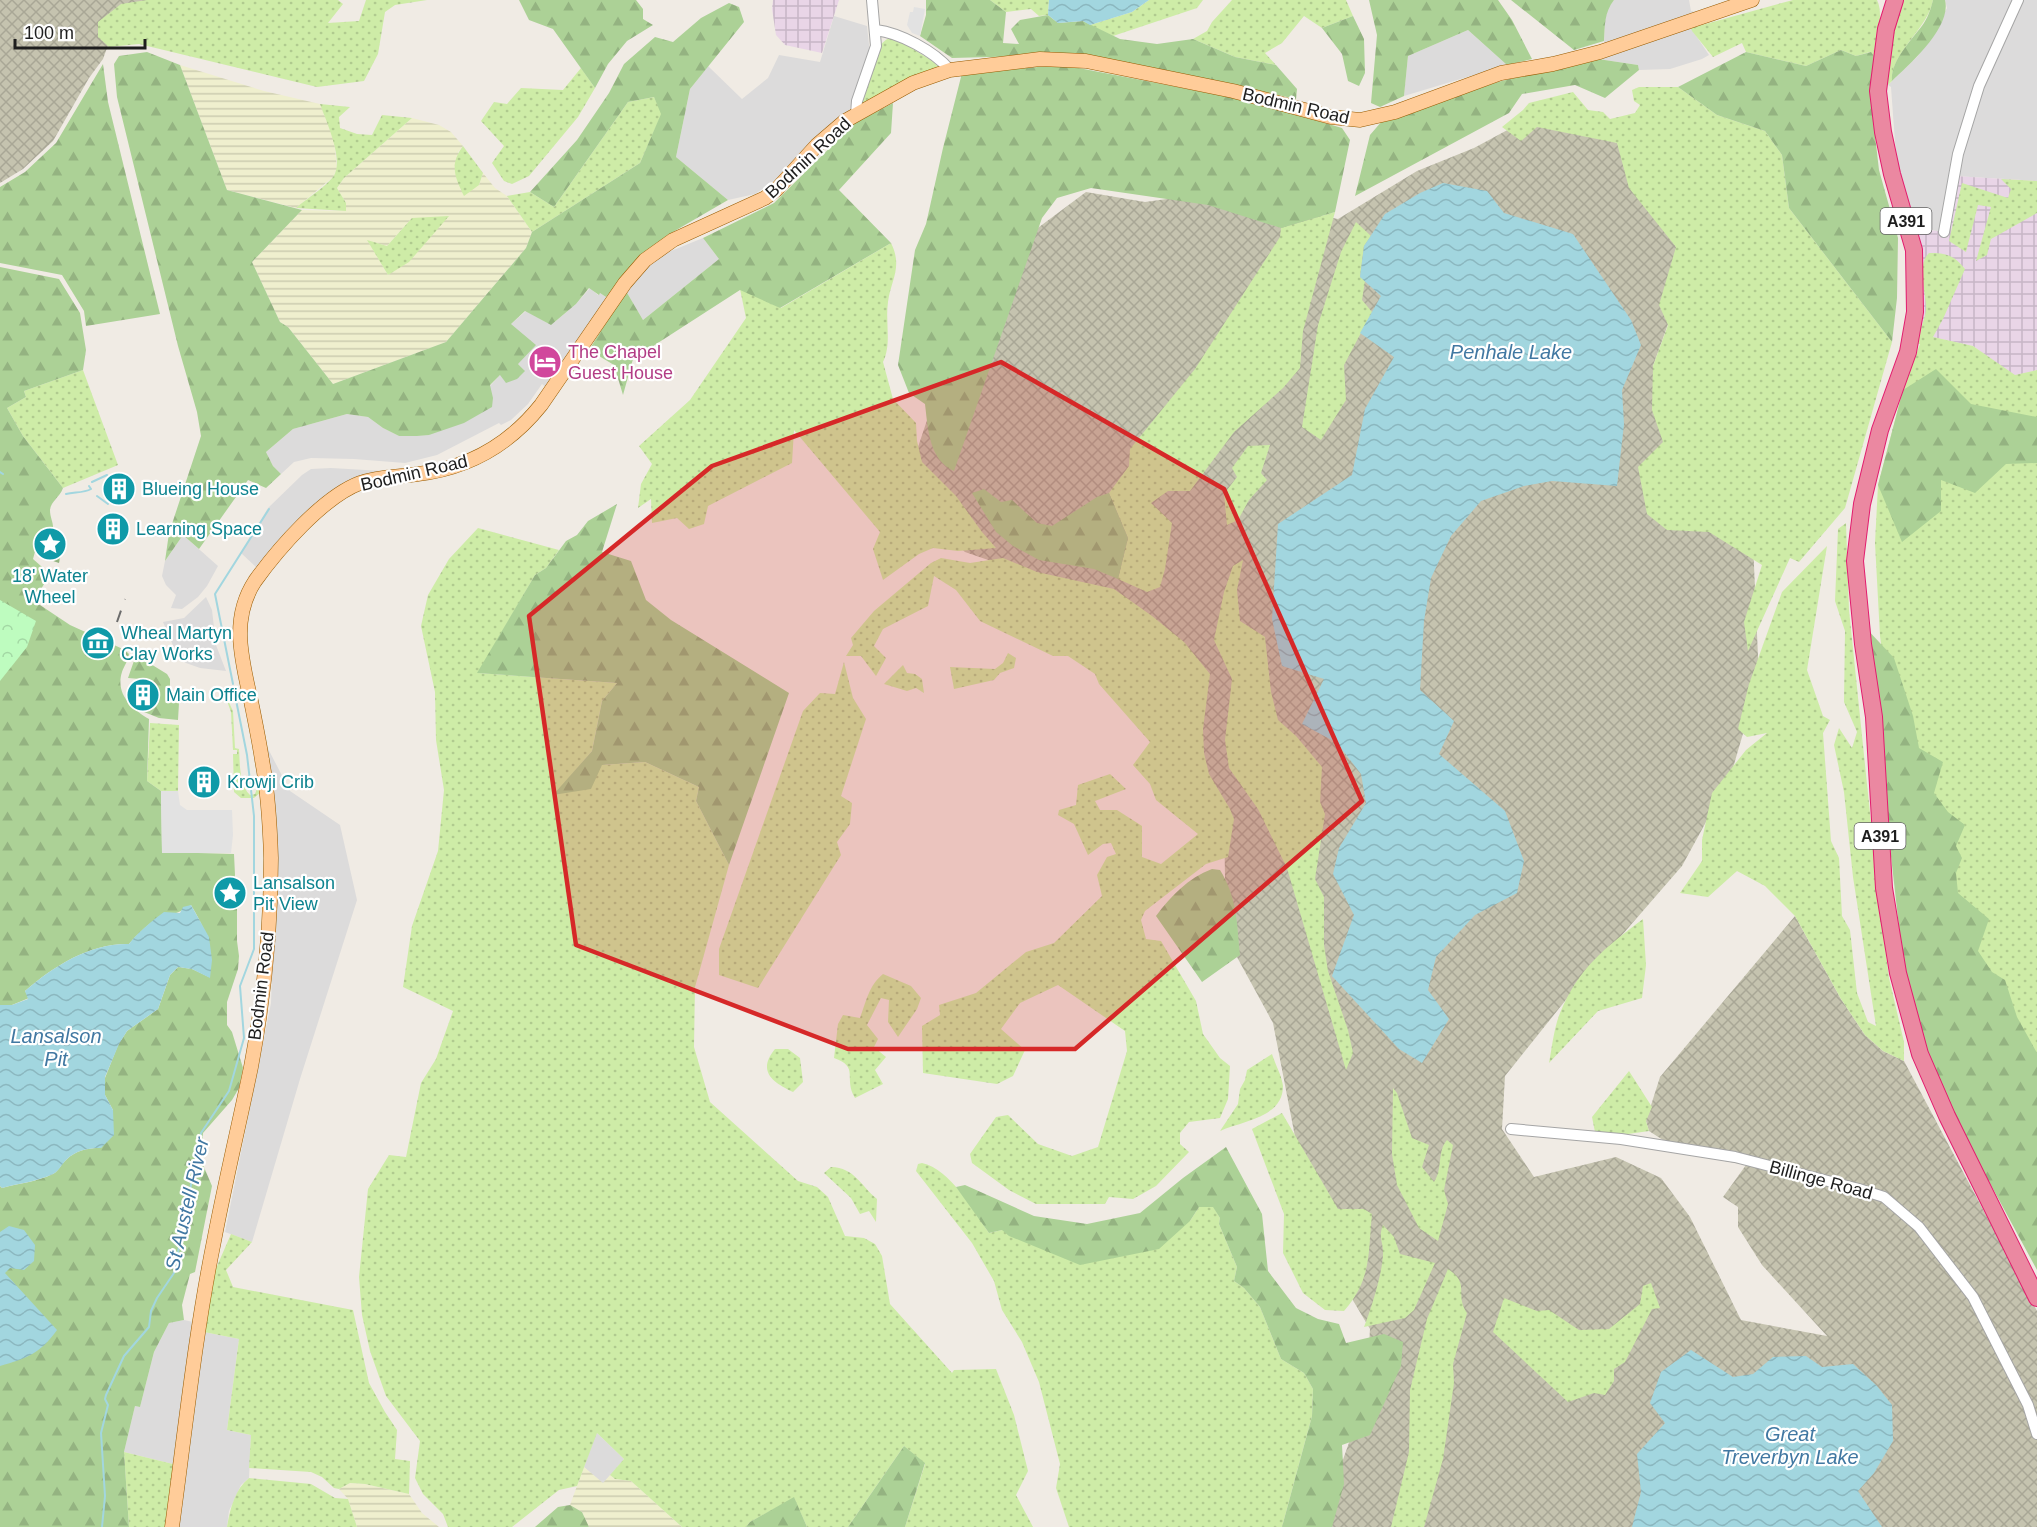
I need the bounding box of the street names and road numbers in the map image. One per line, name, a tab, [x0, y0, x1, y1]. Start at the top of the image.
street label: Bodmin Road	[1241, 84, 1351, 128]
street label: Bodmin Road	[761, 113, 855, 203]
road number: A391	[1880, 208, 1932, 234]
street label: Bodmin Road	[359, 451, 469, 495]
road number: A391	[1854, 823, 1906, 849]
street label: Bodmin Road	[244, 931, 278, 1041]
street label: Billinge Road	[1767, 1157, 1875, 1203]

